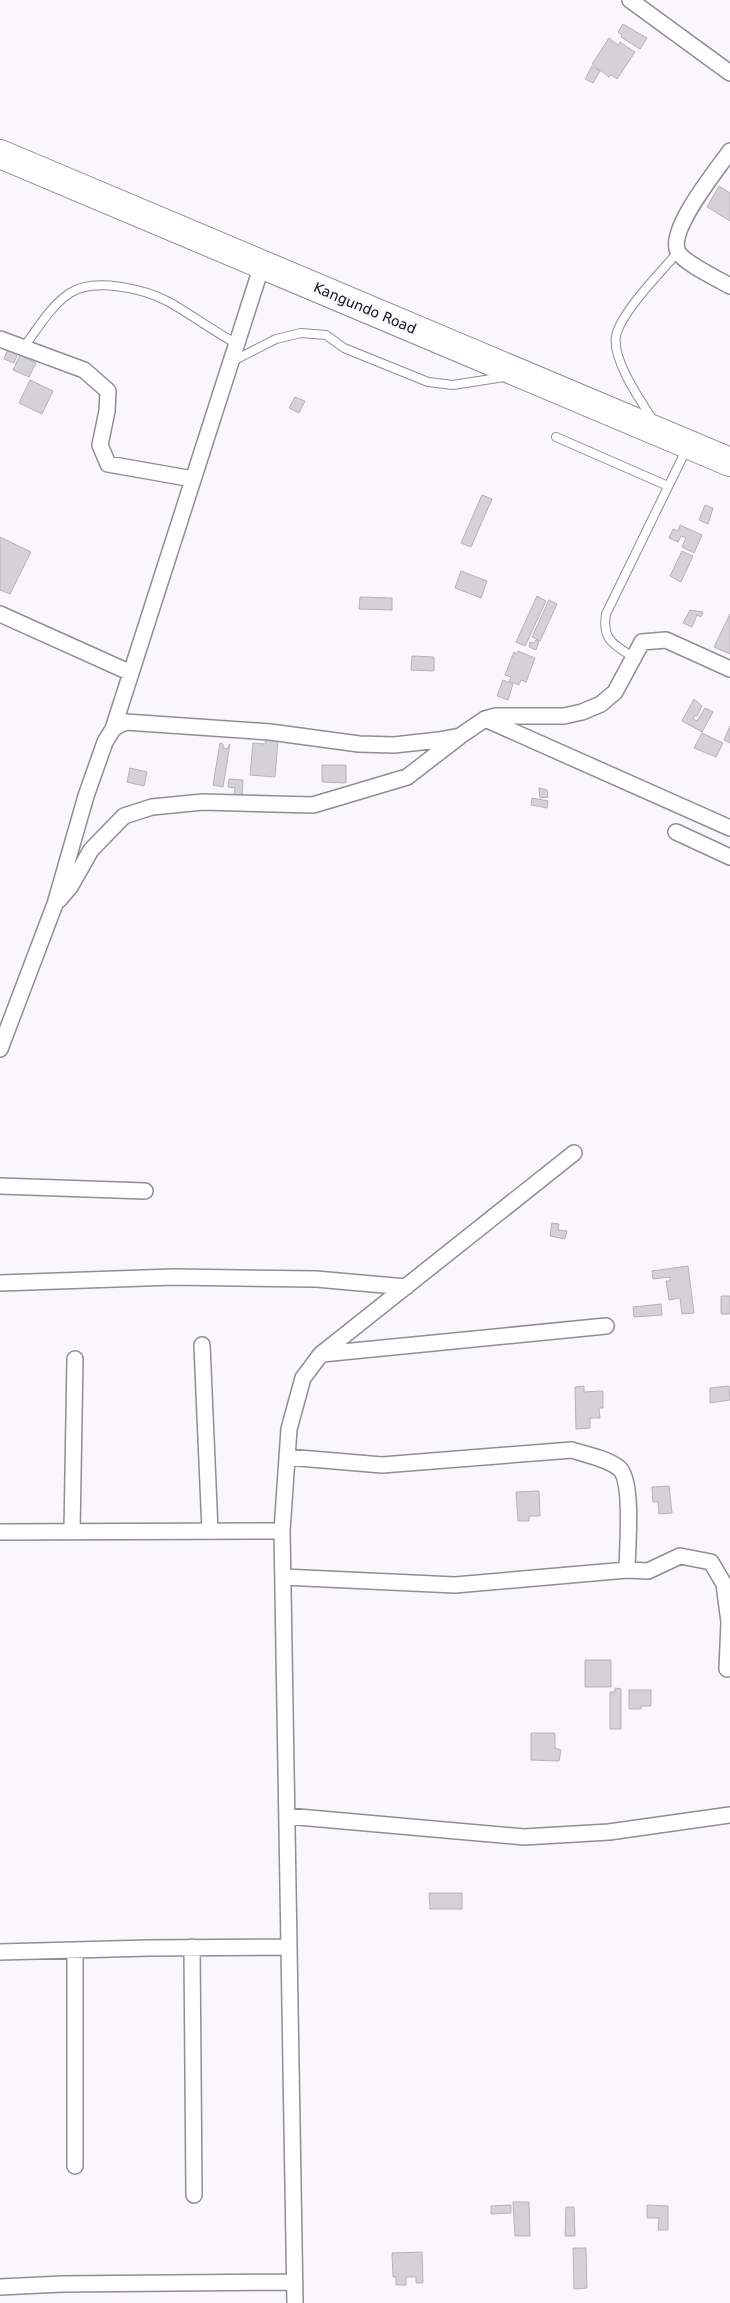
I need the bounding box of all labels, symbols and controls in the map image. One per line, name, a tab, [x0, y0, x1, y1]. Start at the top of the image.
street label: Kangundo Road	[311, 279, 419, 337]

